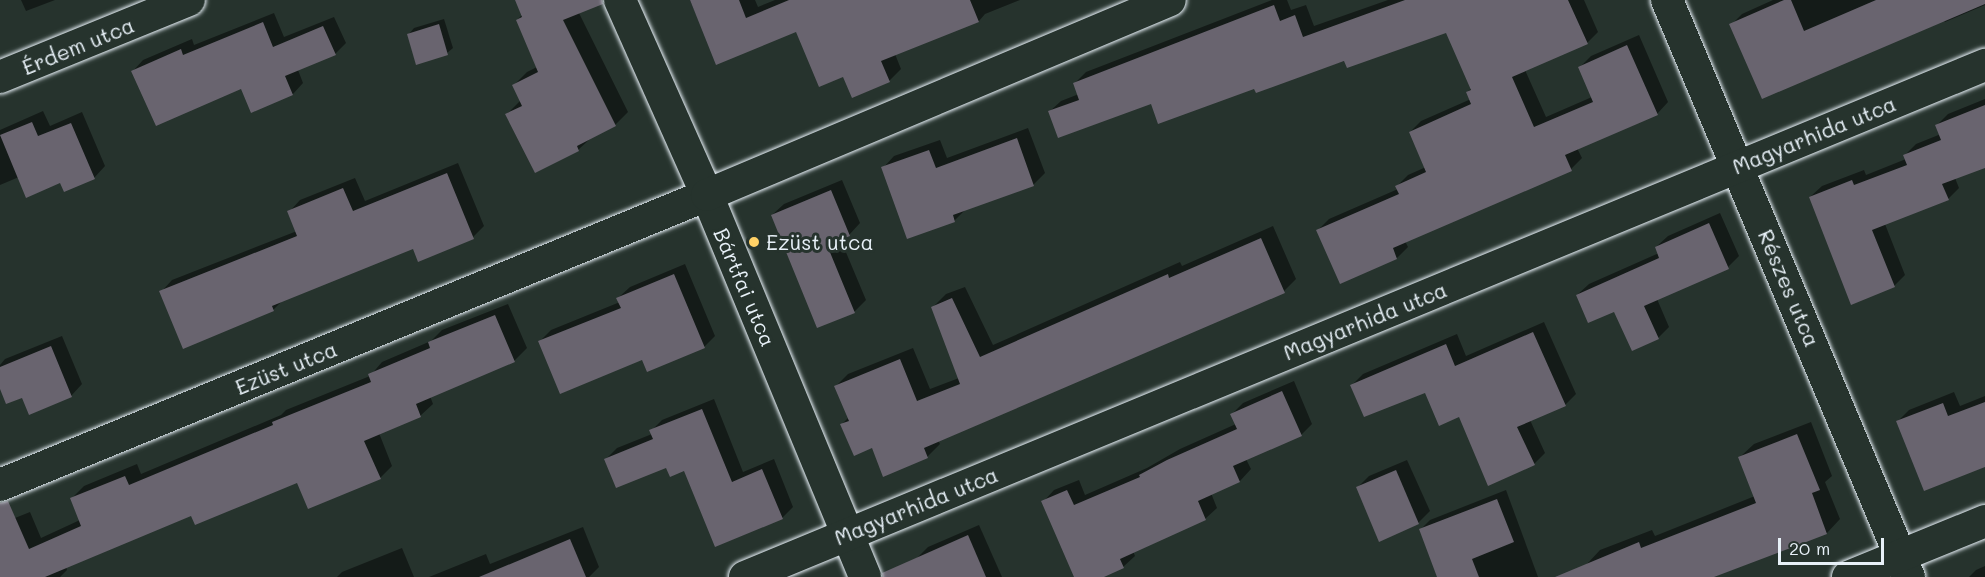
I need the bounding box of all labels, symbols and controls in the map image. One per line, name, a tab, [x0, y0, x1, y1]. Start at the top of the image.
street label: Érdem utca	[18, 12, 138, 80]
street label: Magyarhida utca	[1729, 91, 1899, 179]
street label: Bártfai utca	[709, 224, 781, 350]
street label: Részes utca	[1753, 226, 1825, 350]
place label: Ezüst utca	[766, 229, 874, 255]
marker: Ezüst utca	[747, 235, 761, 249]
street label: Magyarhida utca	[1280, 277, 1450, 365]
street label: Ezüst utca	[231, 336, 341, 400]
street label: Magyarhida utca	[831, 462, 1001, 550]
scale bar	[1781, 526, 1888, 564]
text: 20 m	[1789, 536, 1830, 560]

